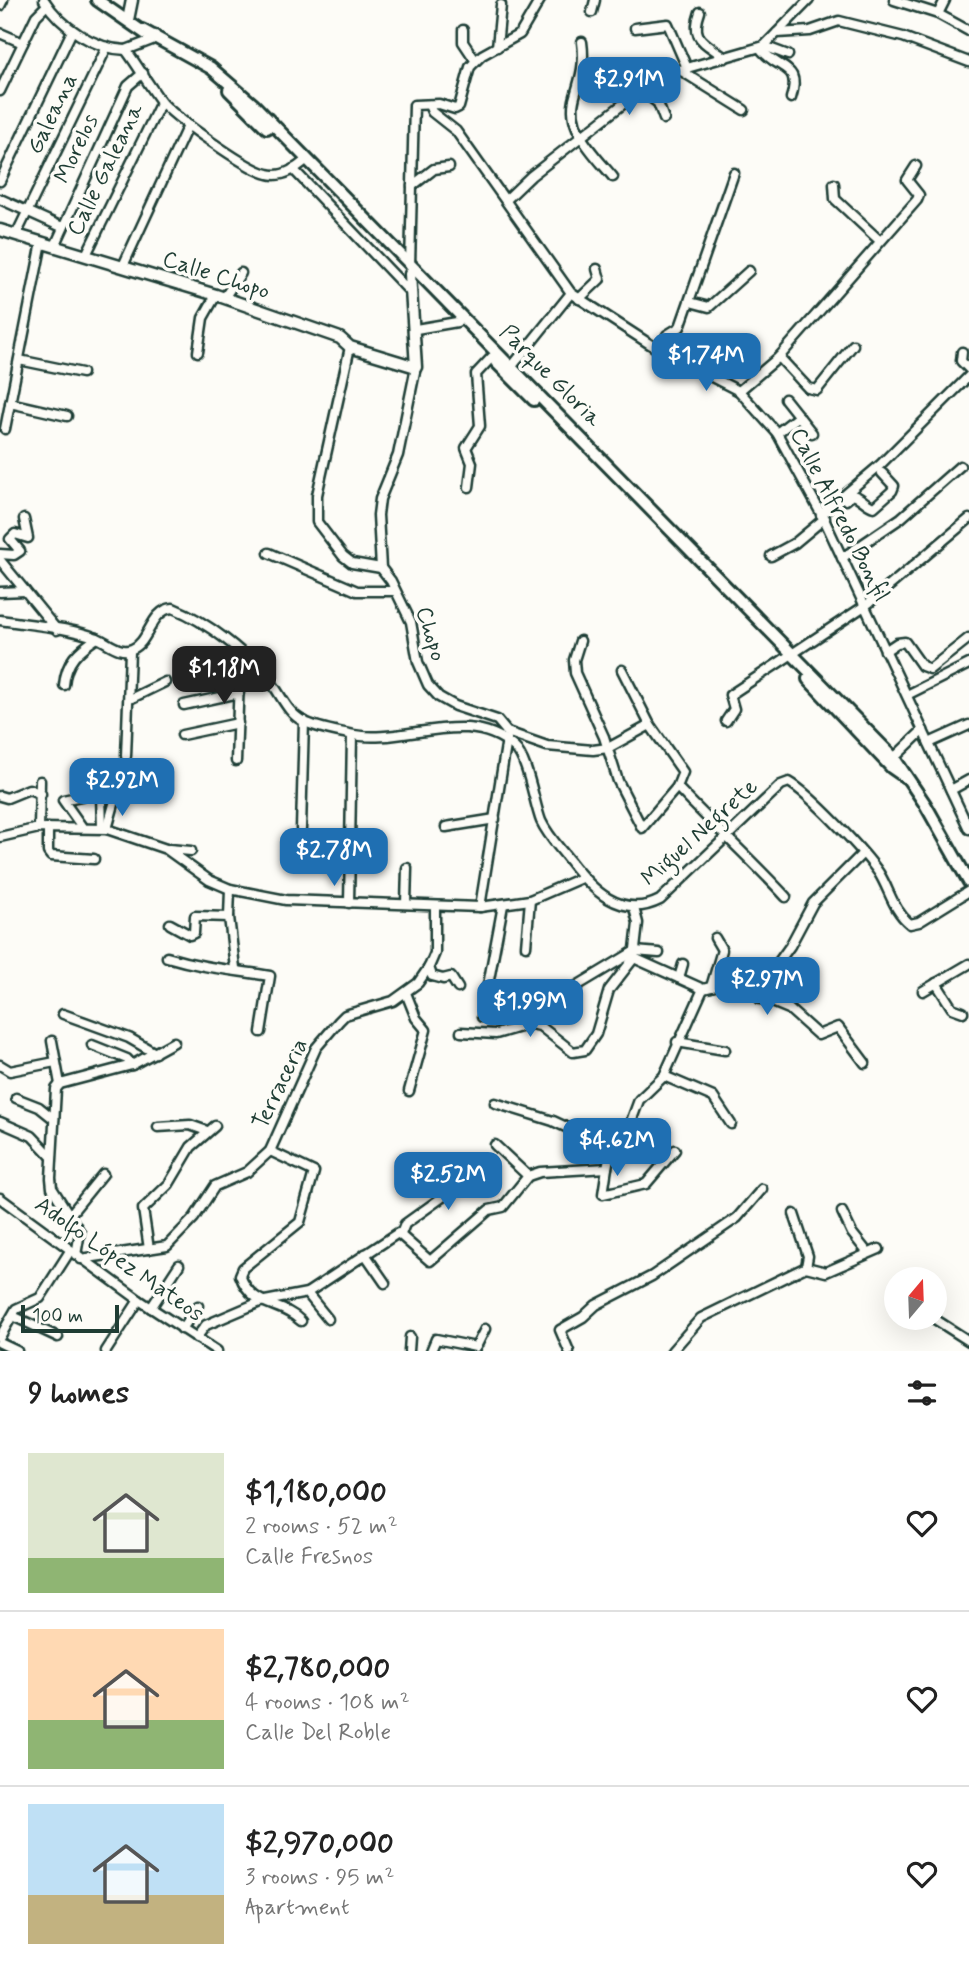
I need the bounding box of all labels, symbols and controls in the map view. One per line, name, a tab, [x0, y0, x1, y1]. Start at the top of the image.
pin: $2.91M	[572, 58, 686, 117]
text: $2.91M	[594, 65, 664, 95]
street label: Galeana	[21, 69, 85, 159]
street label: Calle Galeana	[61, 99, 151, 241]
street label: Morelos	[48, 109, 106, 189]
street label: Calle Chopo	[158, 245, 274, 307]
street label: Parque Gloria	[492, 318, 608, 434]
pin: $1.74M	[649, 334, 763, 393]
text: $1.74M	[668, 341, 744, 371]
street label: Calle Alfredo Bonfil	[782, 423, 896, 607]
street label: Chopo	[408, 603, 452, 665]
pin: $1.18M	[167, 646, 281, 706]
text: $1.18M	[188, 654, 260, 684]
pin: $2.92M	[65, 758, 179, 818]
text: $2.92M	[85, 766, 159, 796]
street label: Miguel Negrete	[635, 772, 766, 895]
pin: $2.78M	[277, 828, 391, 888]
text: $2.78M	[296, 836, 372, 866]
pin: $2.97M	[710, 958, 824, 1017]
text: $2.97M	[731, 965, 803, 995]
pin: $1.99M	[473, 979, 587, 1039]
text: $1.99M	[493, 987, 567, 1017]
street label: Terraceria	[246, 1034, 316, 1134]
pin: $4.62M	[560, 1118, 674, 1178]
text: $4.62M	[579, 1126, 655, 1156]
pin: $2.52M	[391, 1152, 505, 1212]
text: $2.52M	[410, 1160, 486, 1190]
street label: Adolfo López Mateos	[28, 1190, 210, 1330]
north arrow	[884, 1267, 947, 1330]
map controls	[884, 1267, 947, 1330]
scale bar	[21, 1302, 119, 1334]
text: 100 m	[32, 1304, 83, 1329]
text: 9 homes	[28, 1374, 129, 1413]
icon: filters	[903, 1374, 941, 1412]
text: $1,180,000	[245, 1473, 387, 1512]
icon: home	[84, 1481, 168, 1565]
icon: heart	[903, 1504, 941, 1542]
text: 2 rooms · 52 m²	[245, 1512, 398, 1542]
text: Calle Fresnos	[245, 1542, 373, 1572]
text: $2,780,000	[245, 1649, 390, 1688]
icon: home	[84, 1657, 168, 1741]
icon: heart	[903, 1680, 941, 1718]
text: 4 rooms · 108 m²	[245, 1688, 410, 1718]
text: Calle Del Roble	[245, 1718, 391, 1748]
text: $2,970,000	[245, 1824, 394, 1863]
icon: home	[84, 1832, 168, 1916]
icon: heart	[903, 1855, 941, 1893]
text: 3 rooms · 95 m²	[245, 1863, 394, 1893]
text: Apartment	[245, 1893, 350, 1923]

